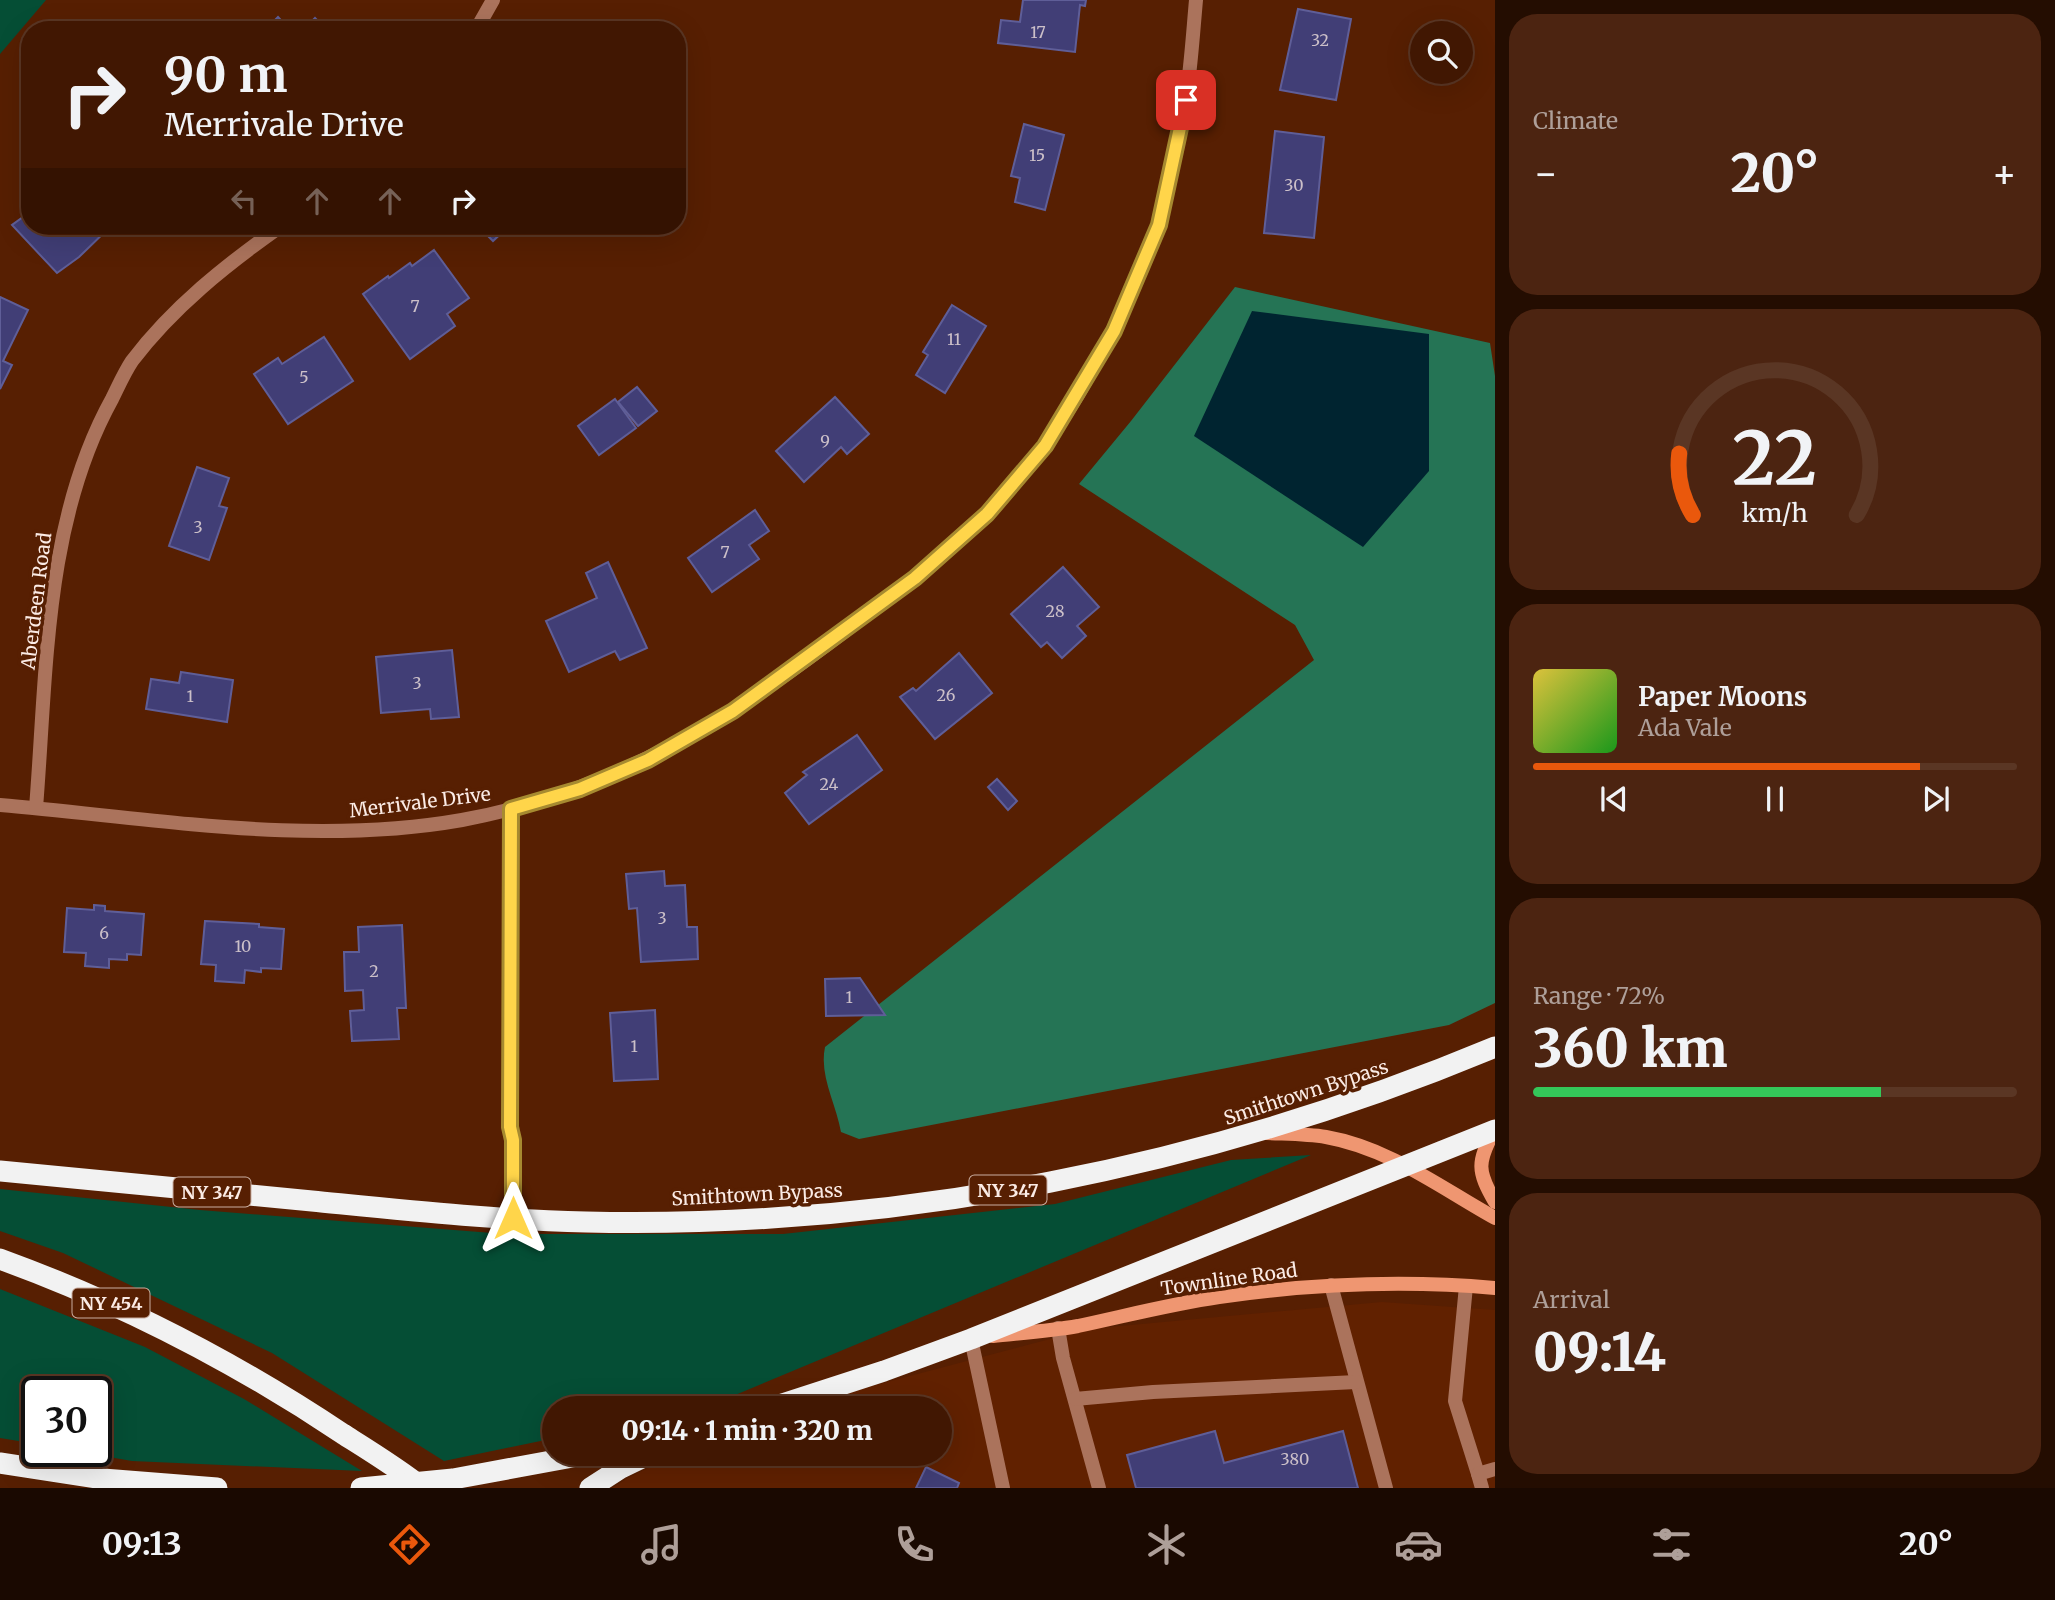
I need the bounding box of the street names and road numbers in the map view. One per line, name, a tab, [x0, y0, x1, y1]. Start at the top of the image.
street label: Aberdeen Road	[16, 531, 56, 672]
street label: Merrivale Drive	[348, 781, 492, 823]
street label: Smithtown Bypass	[1221, 1054, 1391, 1130]
road number: NY 347	[970, 1176, 1046, 1204]
road number: NY 347	[174, 1177, 250, 1206]
street label: Smithtown Bypass	[671, 1178, 843, 1210]
street label: Townline Road	[1159, 1258, 1299, 1300]
road number: NY 454	[72, 1288, 150, 1318]

